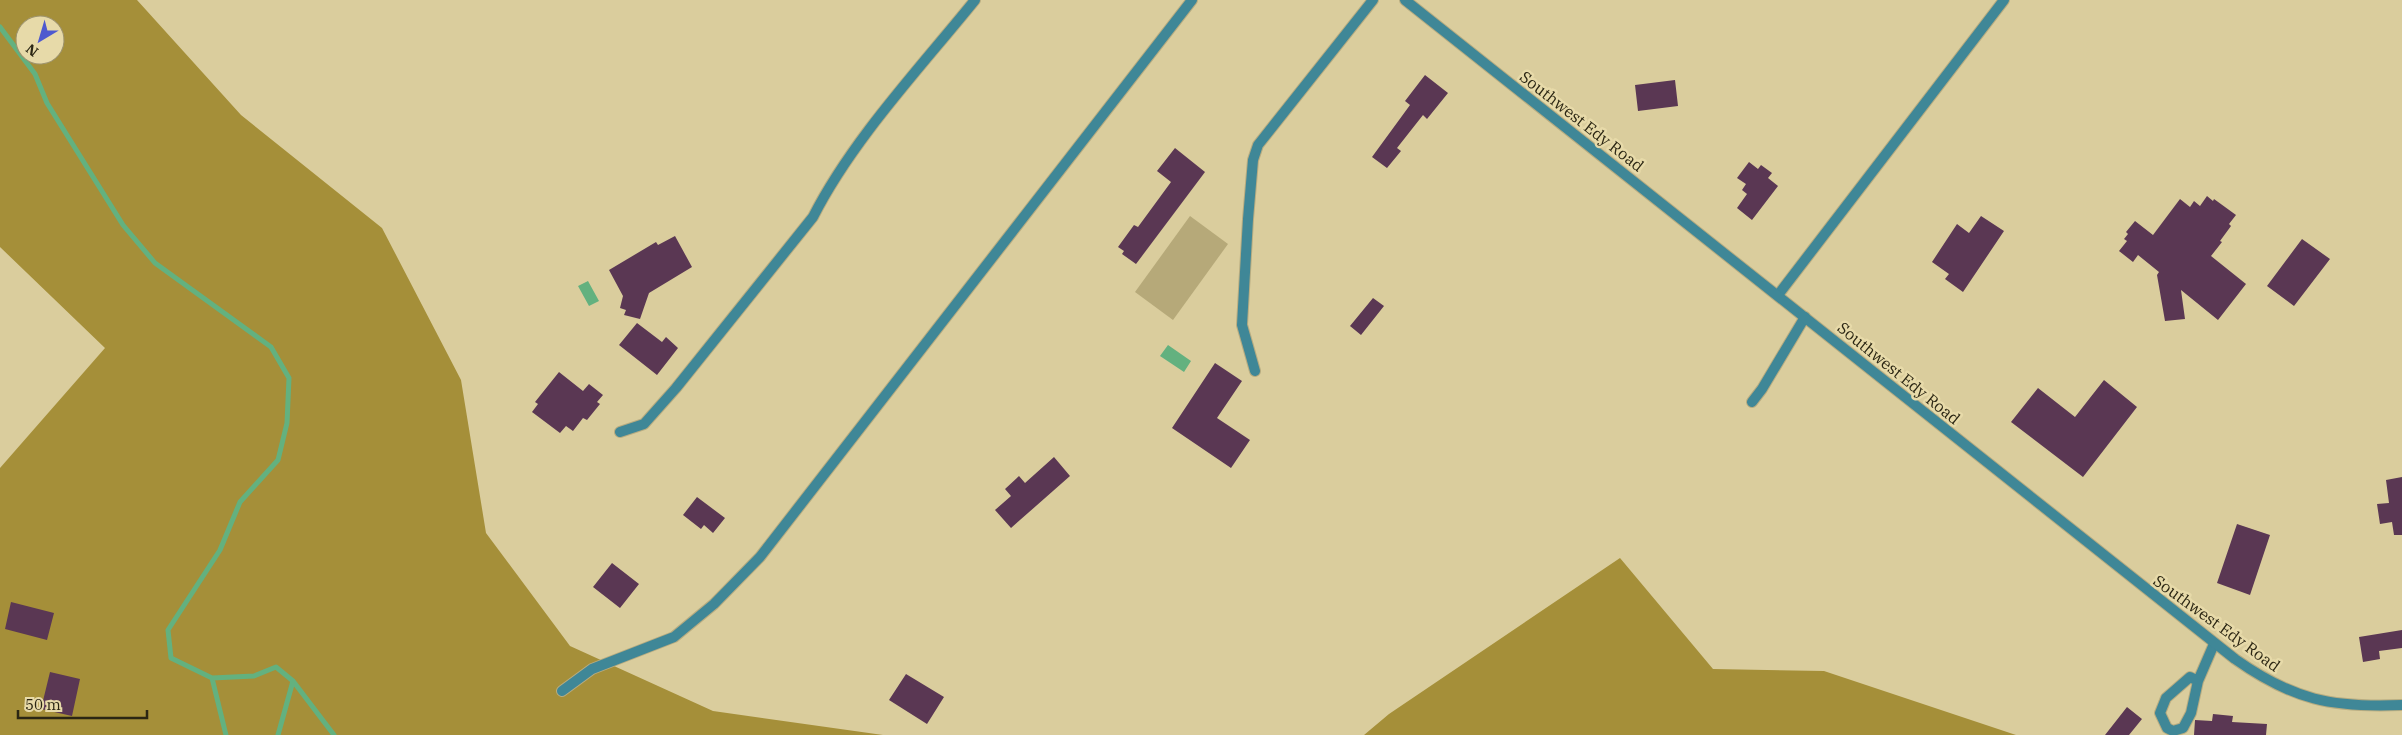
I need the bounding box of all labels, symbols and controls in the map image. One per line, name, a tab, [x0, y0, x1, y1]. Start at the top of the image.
north arrow	[15, 15, 65, 65]
text: N	[22, 40, 42, 61]
street label: Southwest Edy Road	[1516, 66, 1648, 176]
street label: Southwest Edy Road	[1834, 317, 1965, 429]
street label: Southwest Edy Road	[2150, 570, 2285, 676]
scale bar	[18, 688, 146, 720]
text: 50 m	[25, 695, 61, 714]

